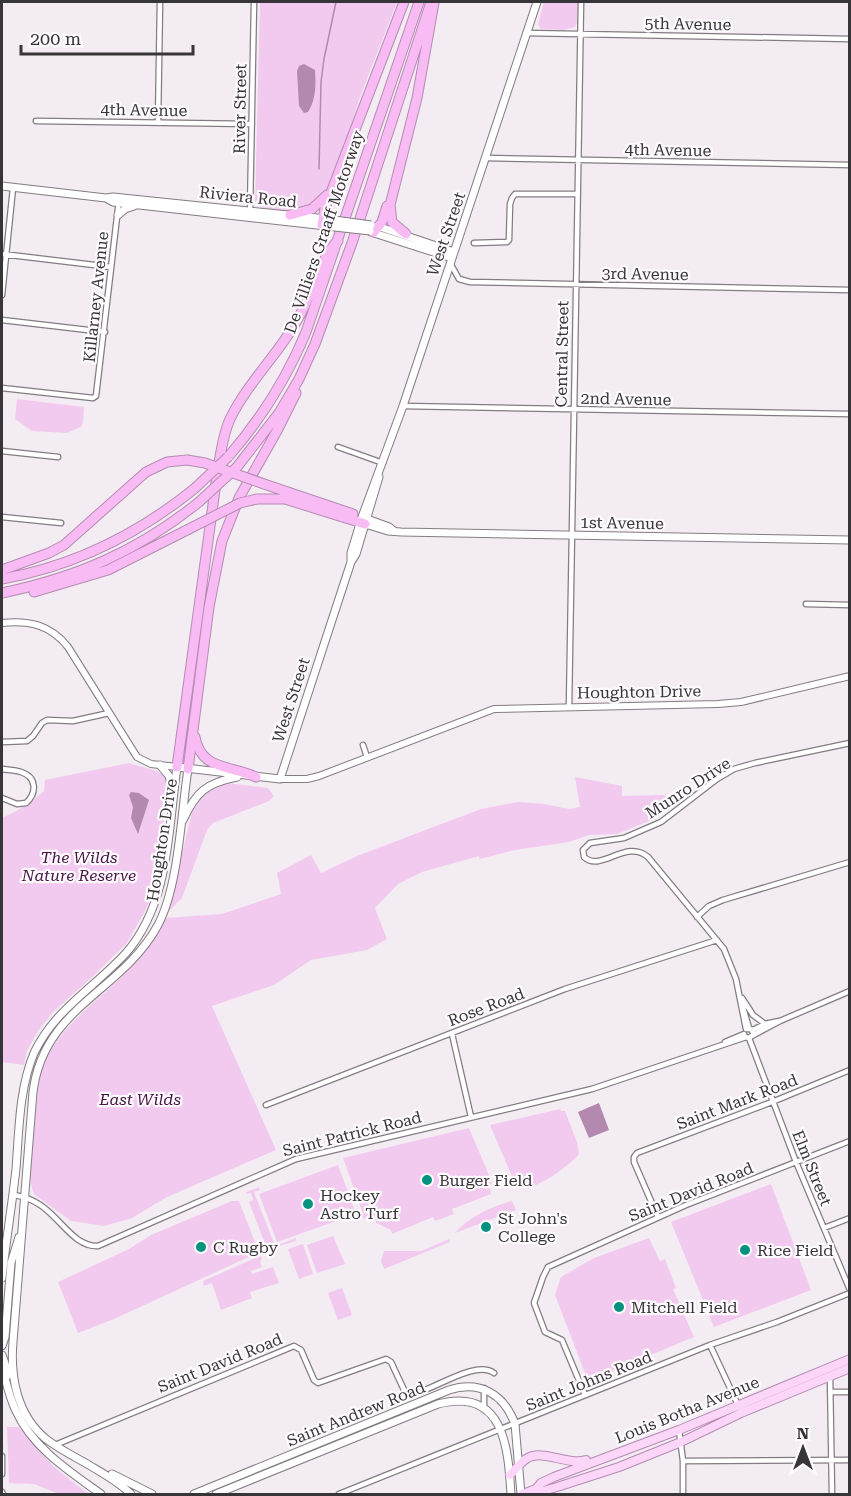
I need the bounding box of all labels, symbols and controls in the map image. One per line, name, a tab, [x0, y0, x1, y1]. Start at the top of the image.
street label: 5th Avenue	[644, 14, 732, 34]
scale bar	[21, 18, 194, 56]
text: 200 m	[30, 28, 81, 49]
street label: River Street	[230, 64, 250, 154]
street label: 4th Avenue	[100, 100, 188, 120]
street label: De Villiers Graaff Motorway	[280, 127, 368, 336]
street label: 4th Avenue	[624, 140, 712, 160]
street label: Riviera Road	[198, 182, 298, 212]
street label: West Street	[423, 189, 469, 279]
street label: Killarney Avenue	[80, 230, 112, 363]
street label: 3rd Avenue	[601, 264, 689, 284]
street label: Central Street	[552, 301, 572, 407]
street label: 2nd Avenue	[580, 389, 672, 409]
street label: 1st Avenue	[580, 513, 664, 533]
street label: West Street	[268, 655, 314, 745]
street label: Houghton Drive	[577, 681, 701, 703]
street label: Munro Drive	[642, 753, 734, 823]
street label: Houghton Drive	[143, 777, 181, 903]
park label: The Wilds Nature Reserve	[21, 848, 136, 885]
street label: Rose Road	[445, 984, 527, 1030]
street label: Saint Mark Road	[674, 1070, 800, 1134]
park label: East Wilds	[98, 1090, 181, 1109]
street label: Saint Patrick Road	[281, 1108, 423, 1160]
street label: Elm Street	[788, 1127, 836, 1209]
street label: Saint David Road	[626, 1158, 756, 1226]
place label: Burger Field	[439, 1171, 533, 1190]
marker: Burger Field	[420, 1173, 434, 1187]
place label: Hockey Astro Turf	[320, 1186, 399, 1223]
marker: Hockey Astro Turf	[301, 1197, 315, 1211]
place label: St John's College	[498, 1209, 568, 1246]
marker: St John's College	[479, 1220, 493, 1234]
place label: C Rugby	[213, 1238, 278, 1257]
marker: C Rugby	[194, 1240, 208, 1254]
place label: Rice Field	[757, 1241, 834, 1260]
marker: Rice Field	[738, 1243, 752, 1257]
place label: Mitchell Field	[631, 1298, 738, 1317]
marker: Mitchell Field	[612, 1300, 626, 1314]
street label: Saint David Road	[155, 1329, 285, 1397]
street label: Saint Johns Road	[523, 1347, 655, 1415]
street label: Louis Botha Avenue	[612, 1372, 762, 1448]
street label: Saint Andrew Road	[284, 1378, 428, 1450]
north arrow	[773, 1418, 833, 1478]
text: N	[797, 1424, 809, 1443]

